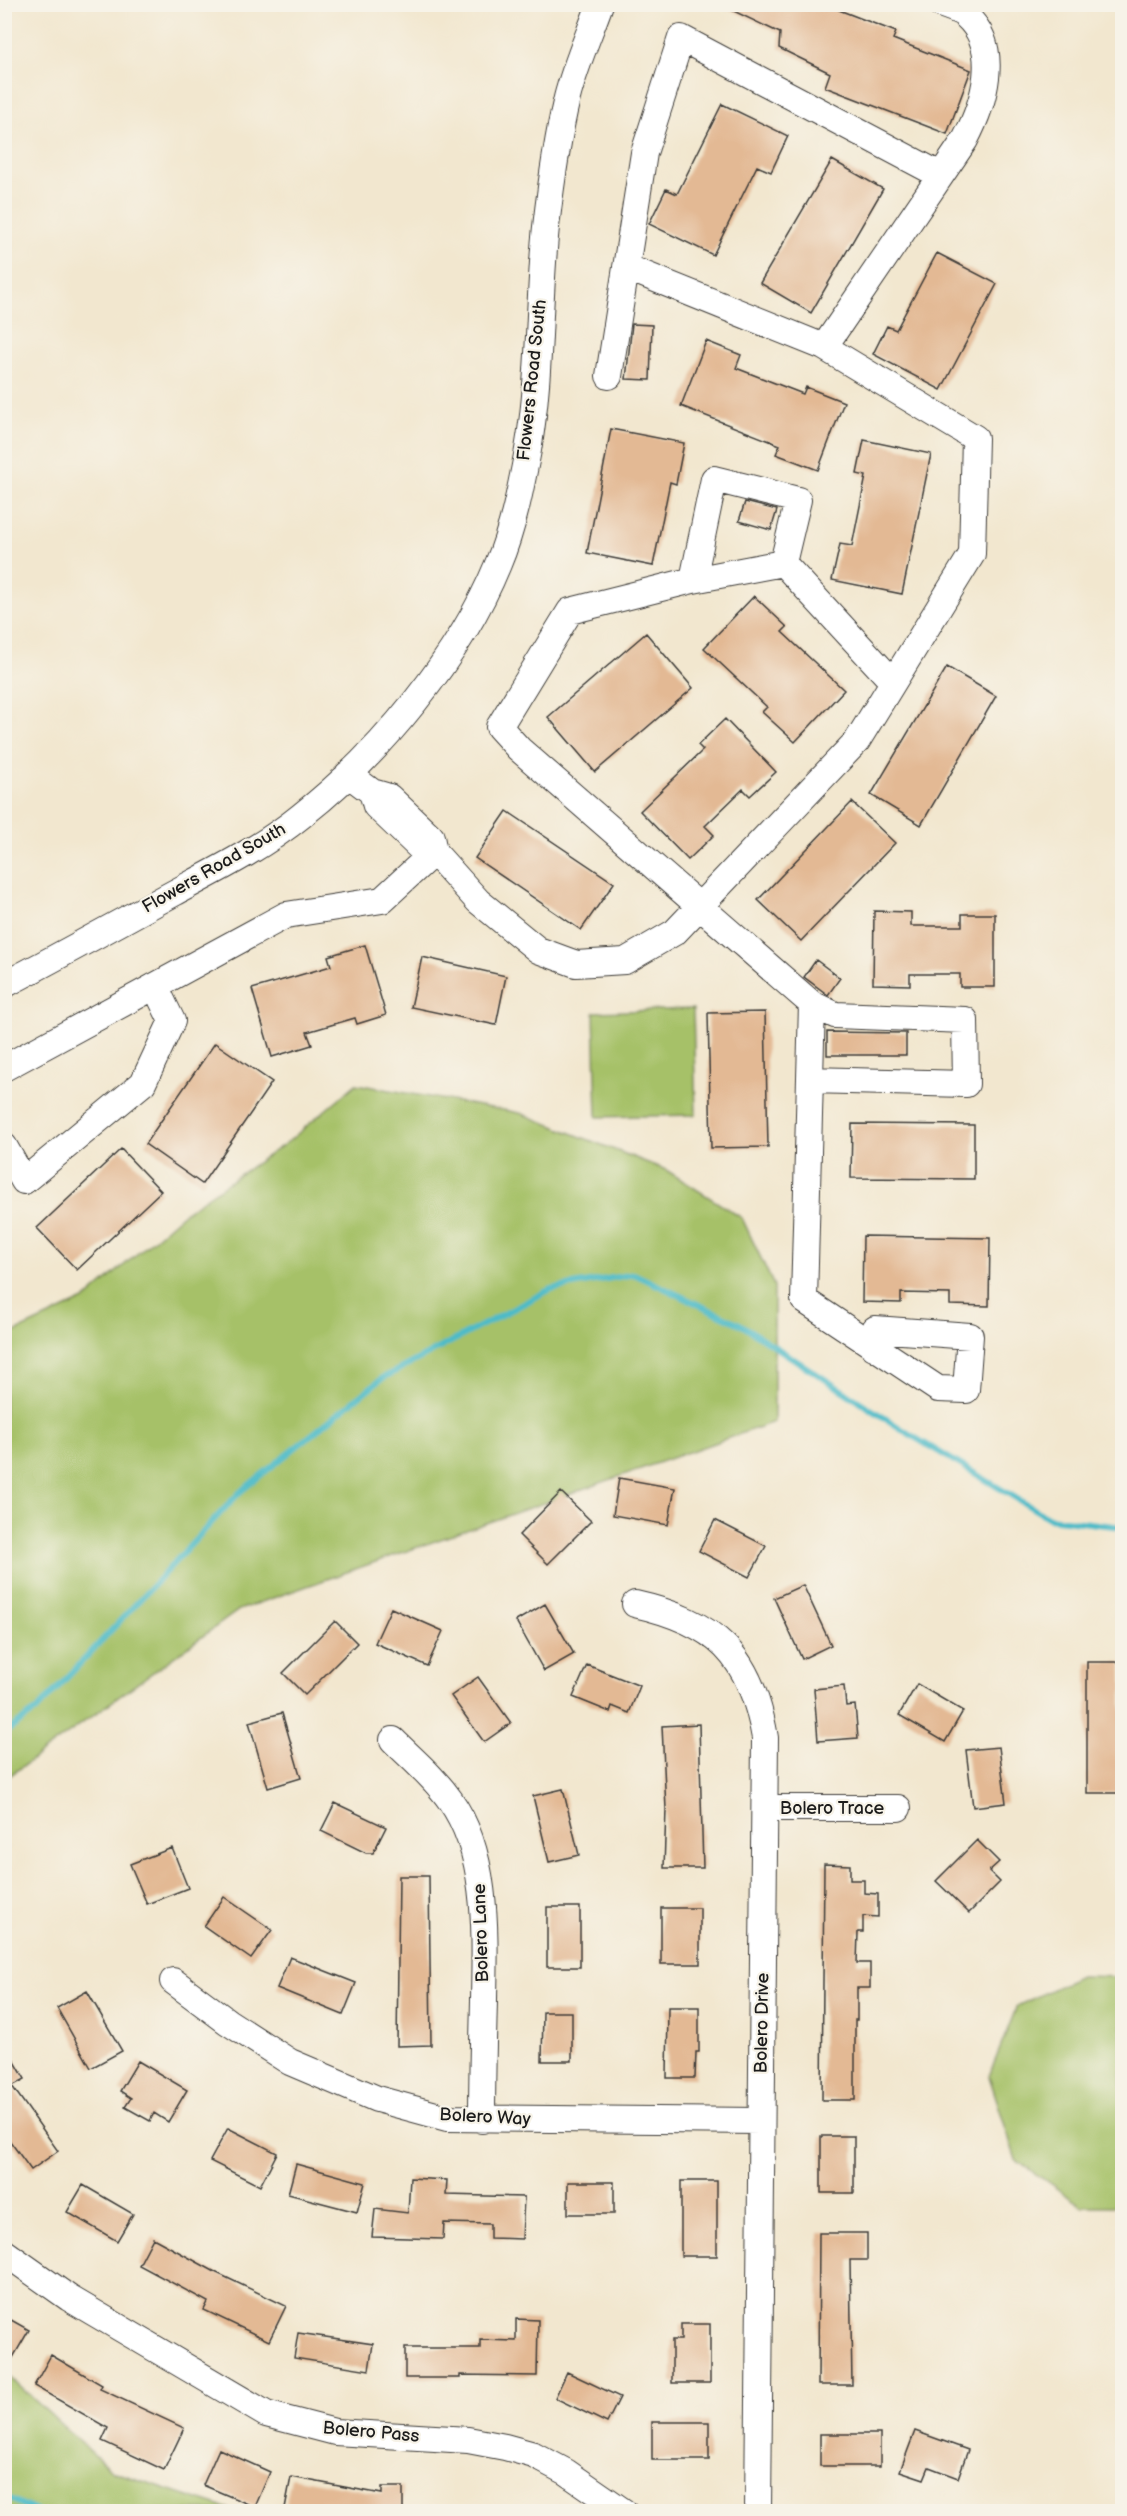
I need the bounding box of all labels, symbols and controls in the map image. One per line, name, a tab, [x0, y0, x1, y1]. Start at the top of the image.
street label: Flowers Road South	[513, 298, 551, 462]
street label: Flowers Road South	[139, 818, 289, 918]
street label: Bolero Trace	[780, 1798, 884, 1819]
street label: Bolero Lane	[469, 1883, 493, 1983]
street label: Bolero Drive	[751, 1972, 773, 2074]
street label: Bolero Way	[439, 2104, 532, 2130]
street label: Bolero Pass	[322, 2417, 420, 2447]

